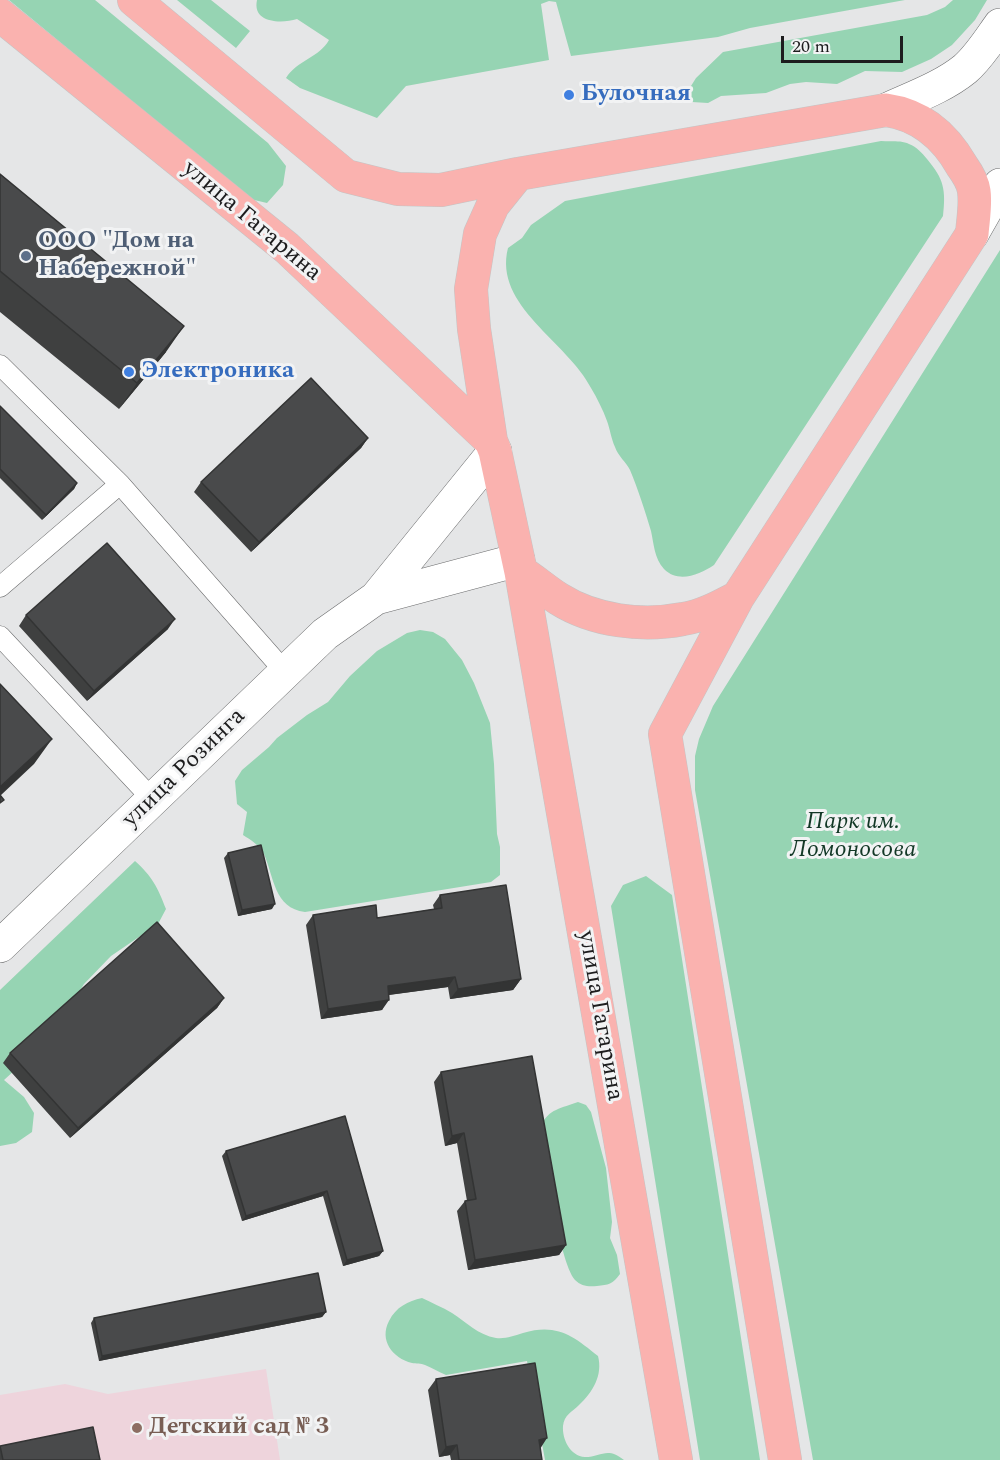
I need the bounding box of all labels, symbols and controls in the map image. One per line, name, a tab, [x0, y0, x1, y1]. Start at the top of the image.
scale bar	[784, 24, 906, 62]
text: 20 m	[792, 33, 830, 60]
place label: Булочная	[581, 81, 691, 109]
marker: Булочная	[562, 88, 576, 102]
street label: улица Гагарина	[176, 156, 326, 288]
place label: ООО "Дом на Набережной"	[38, 228, 196, 284]
marker: ООО "Дом на Набережной"	[19, 249, 33, 263]
place label: Электроника	[141, 358, 294, 386]
marker: Электроника	[122, 365, 136, 379]
street label: улица Розинга	[118, 703, 252, 835]
park label: Парк им. Ломоносова	[790, 809, 916, 865]
street label: улица Гагарина	[570, 929, 628, 1103]
place label: Детский сад № 3	[149, 1414, 329, 1442]
marker: Детский сад № 3	[130, 1421, 144, 1435]

